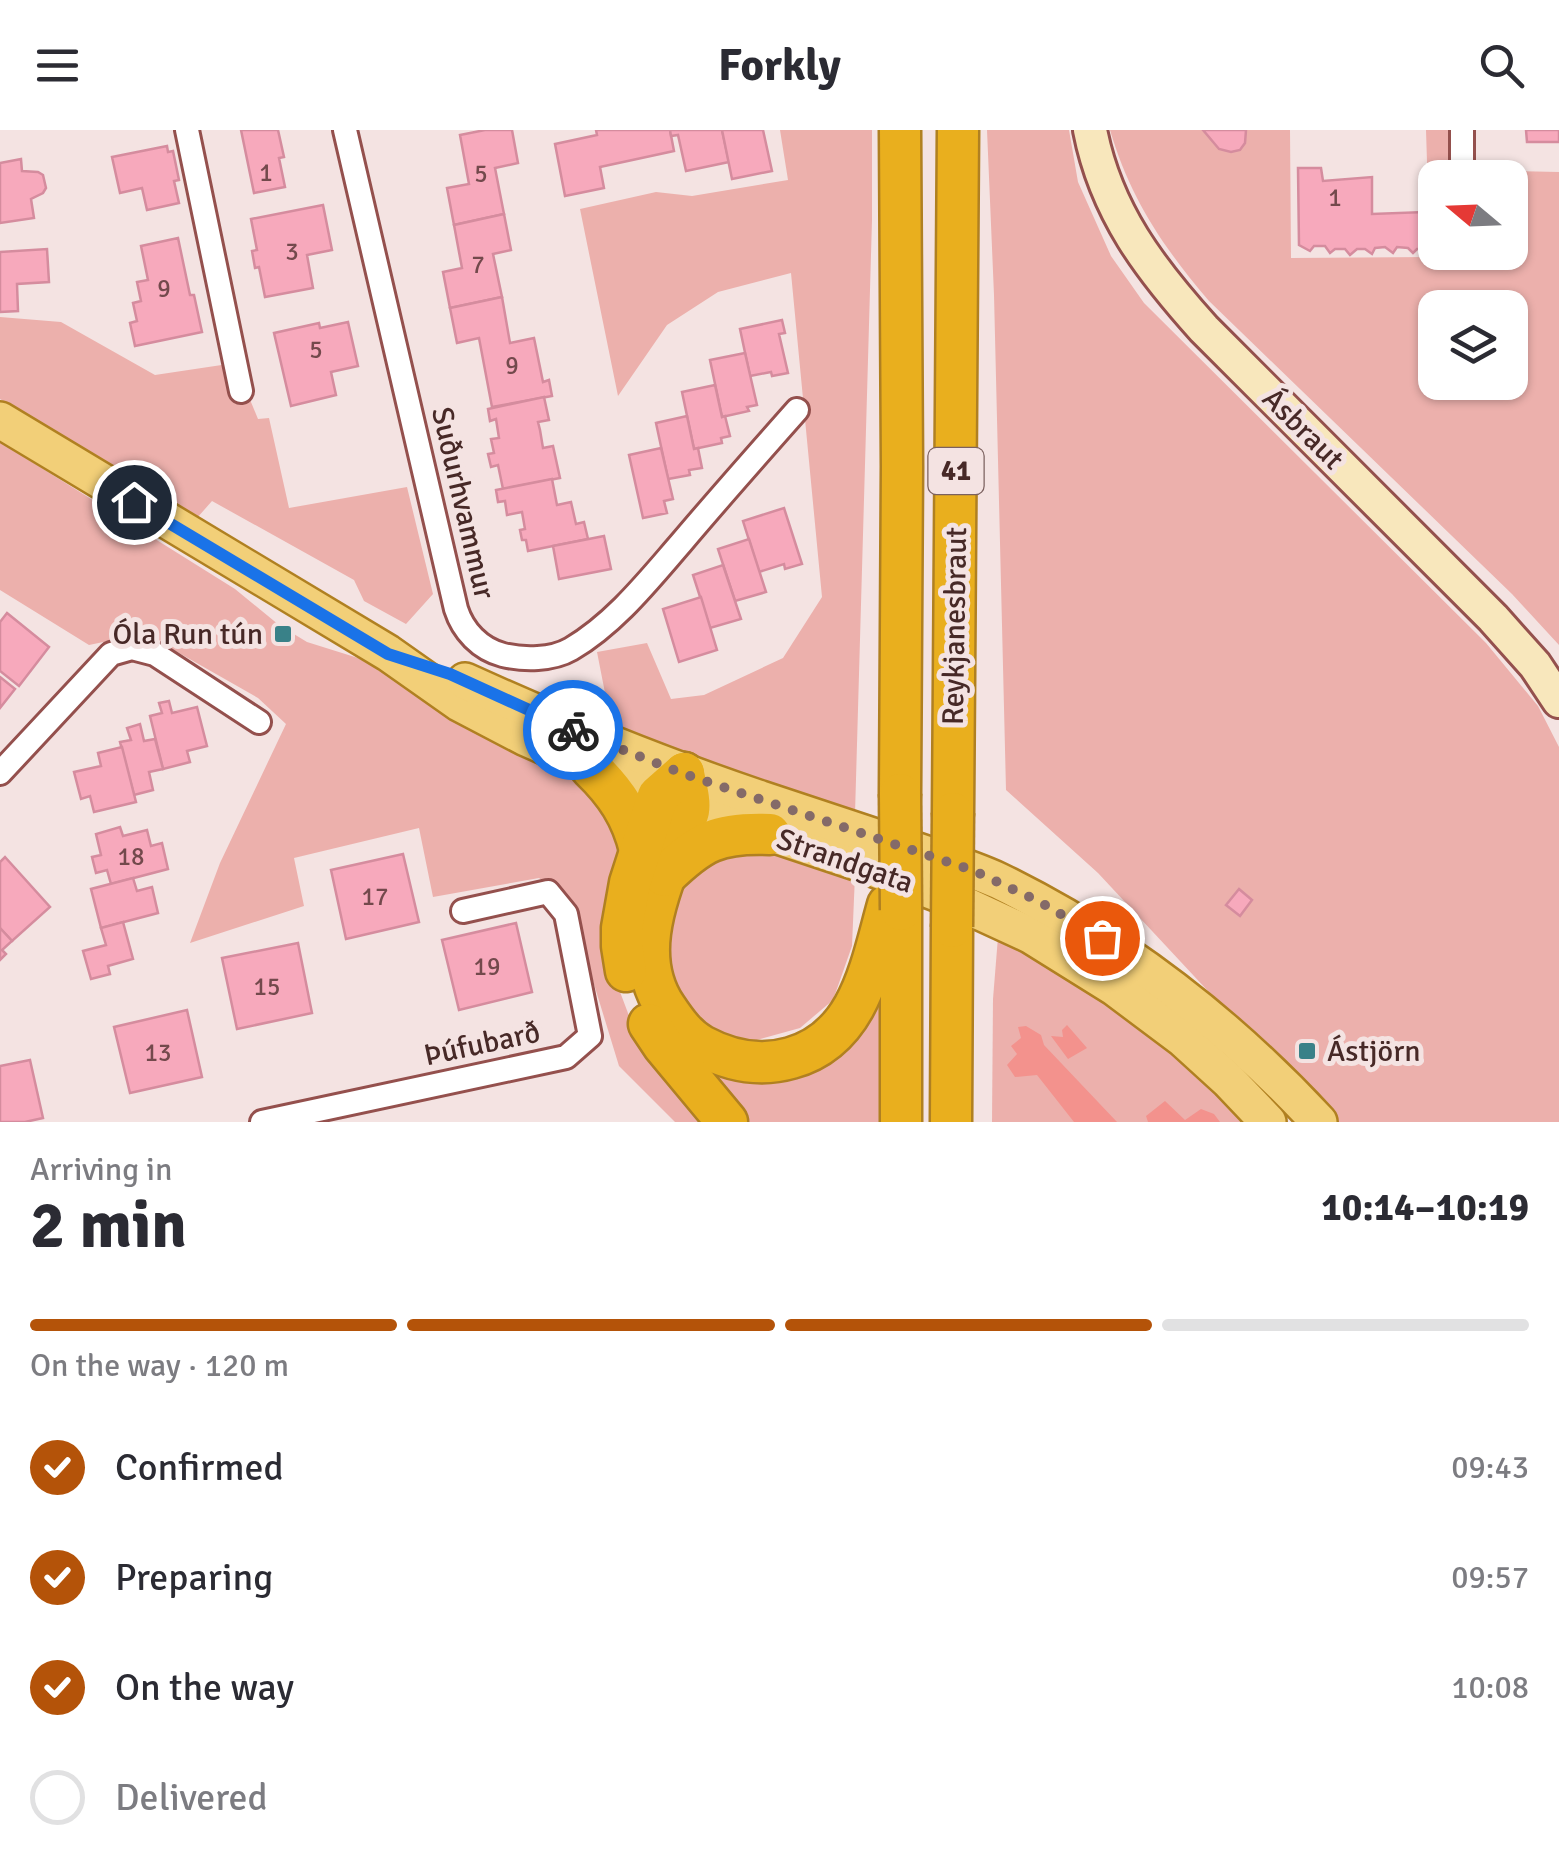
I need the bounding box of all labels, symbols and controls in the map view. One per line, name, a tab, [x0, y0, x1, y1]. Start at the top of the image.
icon: menu	[30, 38, 85, 93]
text: Forkly	[718, 38, 841, 93]
icon: search	[1474, 38, 1529, 93]
house number: 1	[259, 157, 273, 188]
house number: 5	[474, 158, 488, 189]
north arrow	[1418, 160, 1528, 270]
map controls	[1418, 160, 1528, 400]
house number: 1	[1328, 182, 1342, 213]
house number: 3	[285, 236, 299, 267]
house number: 7	[471, 249, 485, 280]
house number: 9	[157, 273, 171, 304]
button: layers	[1418, 290, 1528, 400]
house number: 5	[309, 334, 323, 365]
house number: 9	[505, 350, 519, 381]
street label: Ásbraut	[1254, 380, 1352, 478]
street label: Suðurhvammur	[423, 403, 503, 603]
road number: 41	[928, 448, 984, 494]
pin	[92, 460, 177, 545]
icon: home	[107, 475, 162, 530]
street label: Reykjanesbraut	[935, 527, 975, 725]
place label: Óla Run tún	[113, 616, 263, 653]
marker: Óla Run tún	[272, 623, 294, 645]
courier	[523, 680, 623, 780]
icon: bike	[546, 703, 601, 758]
street label: Strandgata	[772, 820, 918, 902]
house number: 18	[117, 841, 145, 872]
house number: 17	[361, 881, 389, 912]
pin	[1060, 896, 1145, 981]
icon: bag	[1075, 911, 1130, 966]
house number: 19	[473, 951, 501, 982]
house number: 15	[253, 971, 281, 1002]
street label: Þúfubarð	[421, 1014, 543, 1074]
place label: Ástjörn	[1327, 1033, 1421, 1070]
house number: 13	[144, 1037, 172, 1068]
marker: Ástjörn	[1296, 1040, 1318, 1062]
text: Arriving in	[30, 1150, 172, 1189]
text: 10:14–10:19	[1321, 1184, 1529, 1231]
text: 2 min	[30, 1186, 187, 1266]
text: On the way · 120 m	[30, 1346, 289, 1385]
icon: check	[30, 1440, 85, 1495]
text: Confirmed	[115, 1444, 284, 1491]
text: 09:43	[1451, 1448, 1529, 1487]
icon: check	[30, 1550, 85, 1605]
text: Preparing	[115, 1554, 273, 1601]
text: 09:57	[1451, 1558, 1529, 1597]
icon: check	[30, 1660, 85, 1715]
text: On the way	[115, 1664, 294, 1711]
text: 10:08	[1451, 1668, 1529, 1707]
text: Delivered	[115, 1774, 268, 1821]

